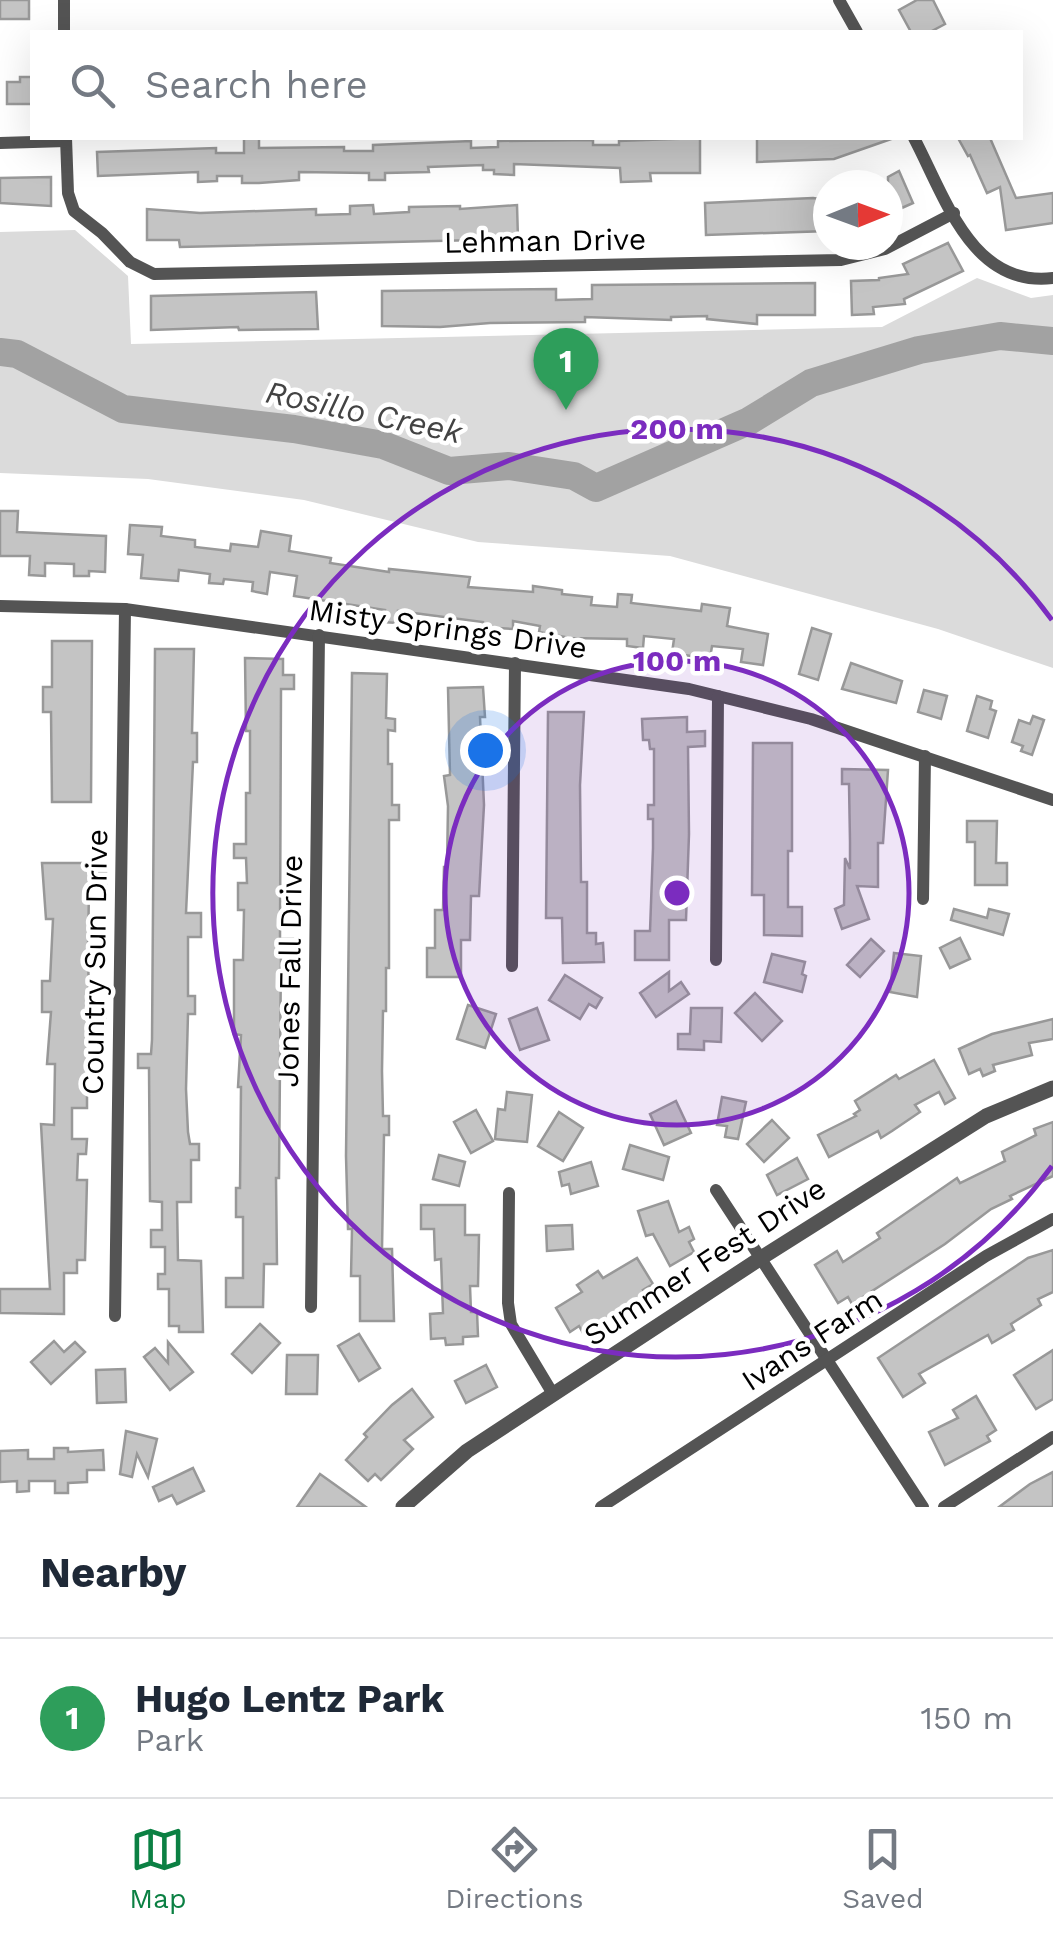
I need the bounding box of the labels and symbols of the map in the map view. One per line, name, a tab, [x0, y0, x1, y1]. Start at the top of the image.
north arrow	[813, 170, 903, 260]
street label: Lehman Drive	[444, 221, 646, 260]
pin: 1	[534, 328, 598, 410]
water label: Rosillo Creek	[262, 373, 467, 452]
text: 200 m	[630, 411, 724, 446]
street label: Misty Springs Drive	[307, 592, 589, 665]
text: 100 m	[633, 643, 721, 678]
your location	[460, 725, 511, 776]
street label: Country Sun Drive	[75, 829, 114, 1095]
street label: Jones Fall Drive	[270, 854, 309, 1088]
centre of rings	[659, 875, 695, 911]
street label: Summer Fest Drive	[577, 1170, 832, 1353]
street label: Ivans Farm	[735, 1281, 888, 1398]

